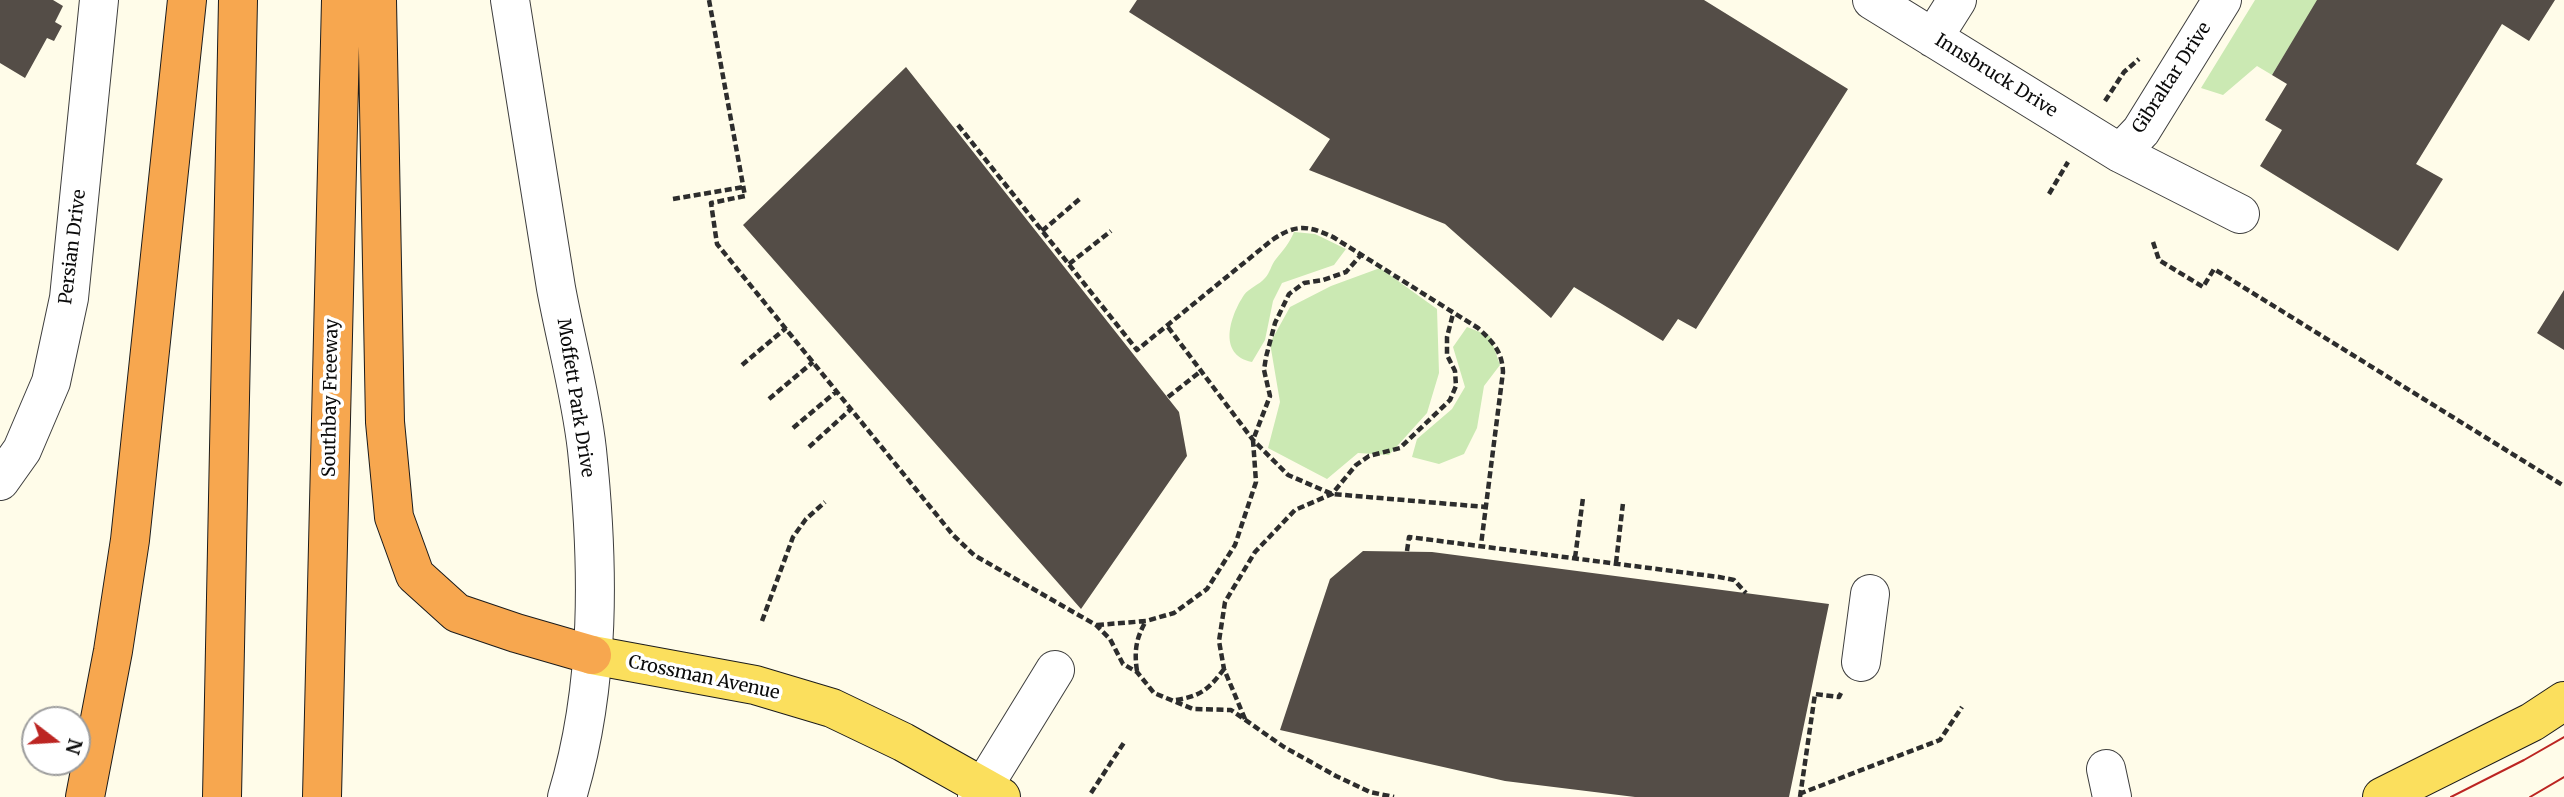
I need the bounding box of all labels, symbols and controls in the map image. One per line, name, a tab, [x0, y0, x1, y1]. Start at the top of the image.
street label: Gibraltar Drive	[2128, 18, 2216, 138]
street label: Innsbruck Drive	[1931, 30, 2061, 122]
street label: Persian Drive	[55, 188, 91, 306]
street label: Moffett Park Drive	[552, 317, 598, 479]
street label: Southbay Freeway	[319, 319, 343, 477]
street label: Crossman Avenue	[626, 651, 782, 705]
north arrow	[21, 706, 91, 776]
text: N	[61, 736, 88, 757]

